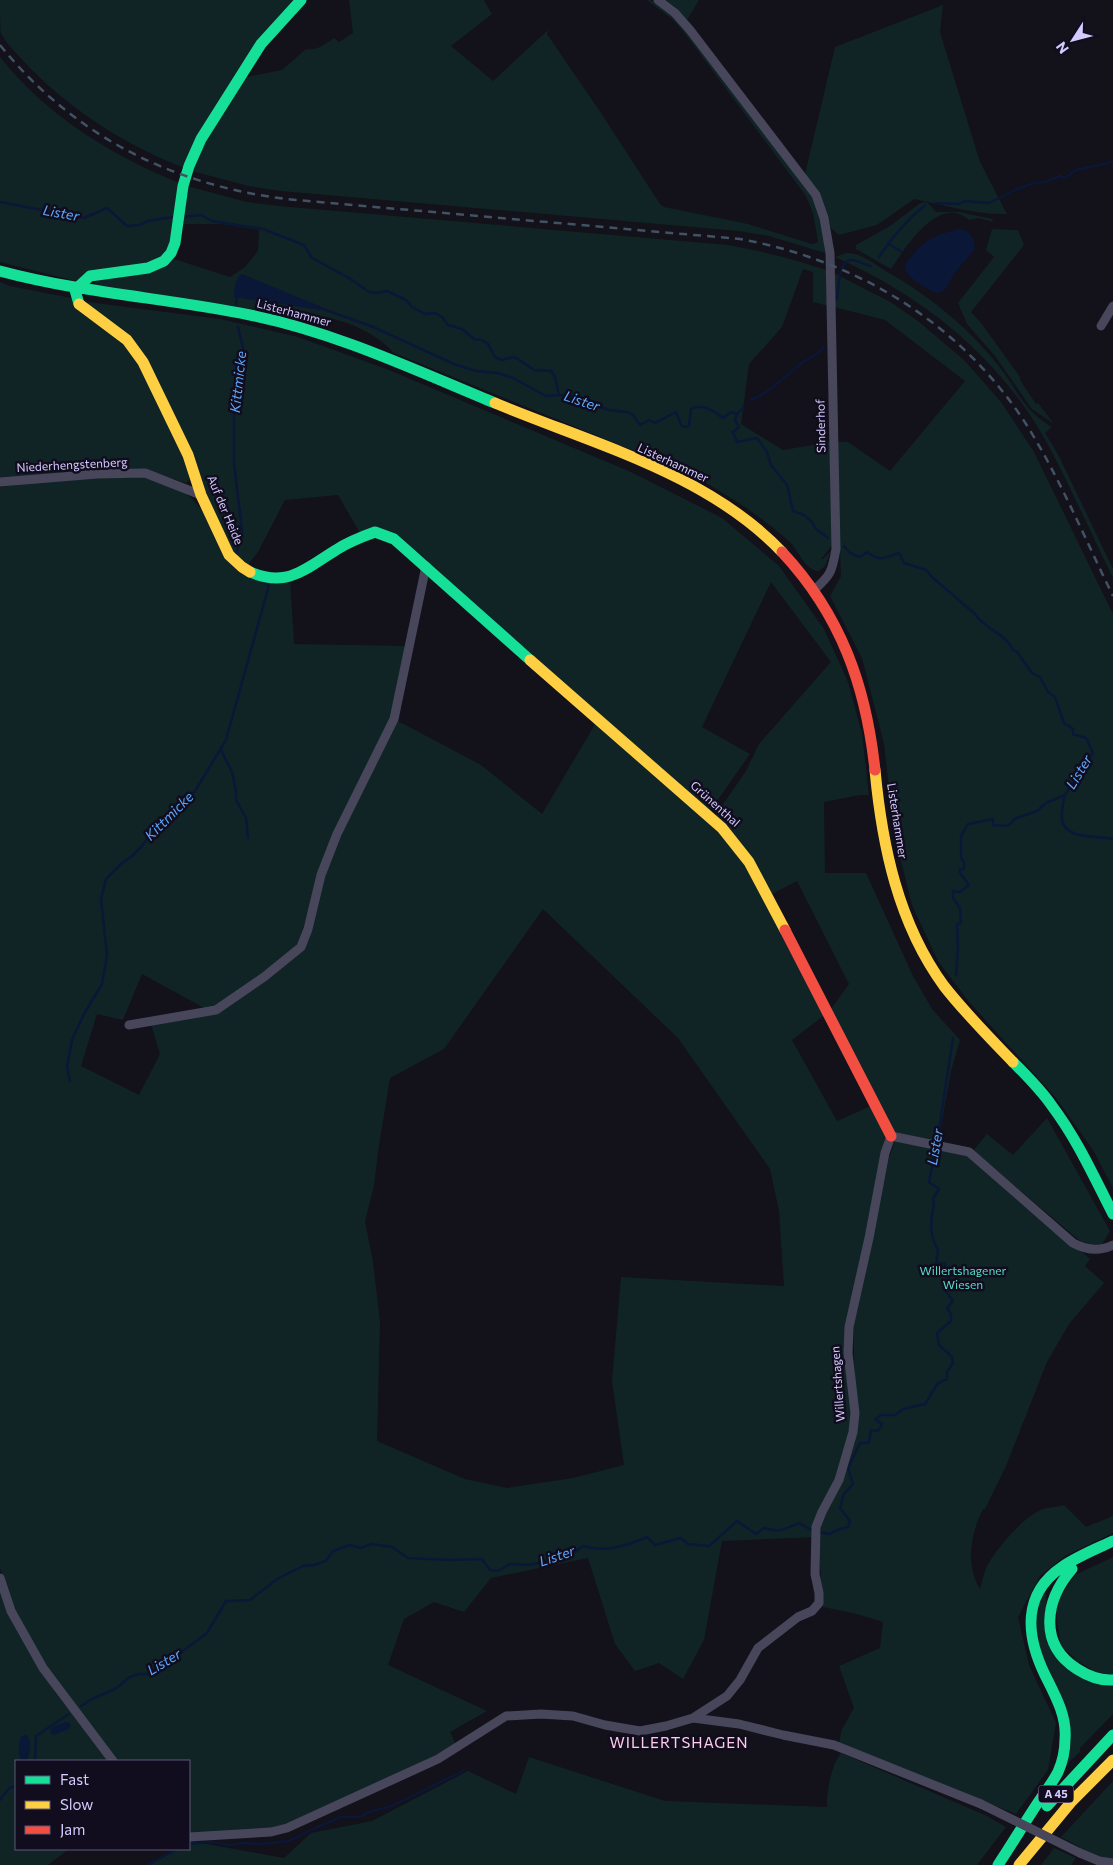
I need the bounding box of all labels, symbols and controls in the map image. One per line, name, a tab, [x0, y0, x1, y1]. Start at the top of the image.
north arrow	[1048, 15, 1098, 65]
text: N	[1052, 39, 1072, 57]
water label: Lister	[42, 201, 81, 224]
street label: Listerhammer	[255, 295, 333, 329]
water label: Kittmicke	[226, 350, 249, 414]
water label: Lister	[562, 387, 603, 414]
street label: Sinderhof	[813, 399, 827, 453]
street label: Listerhammer	[636, 440, 711, 485]
street label: Niederhengstenberg	[16, 454, 128, 474]
street label: Auf der Heide	[205, 473, 247, 546]
water label: Lister	[1062, 751, 1095, 792]
street label: Grünenthal	[688, 777, 743, 829]
street label: Listerhammer	[885, 782, 911, 860]
water label: Kittmicke	[141, 787, 197, 844]
water label: Lister	[923, 1127, 946, 1166]
park label: Willertshagener Wiesen	[920, 1263, 1007, 1291]
street label: Willertshagen	[827, 1346, 847, 1422]
water label: Lister	[537, 1541, 577, 1570]
water label: Lister	[144, 1645, 184, 1678]
district label: WILLERTSHAGEN	[609, 1733, 749, 1751]
legend	[15, 1760, 190, 1850]
text: Fast	[60, 1770, 89, 1788]
road number: A 45	[1038, 1786, 1074, 1802]
text: Slow	[60, 1795, 93, 1813]
text: Jam	[60, 1820, 85, 1838]

